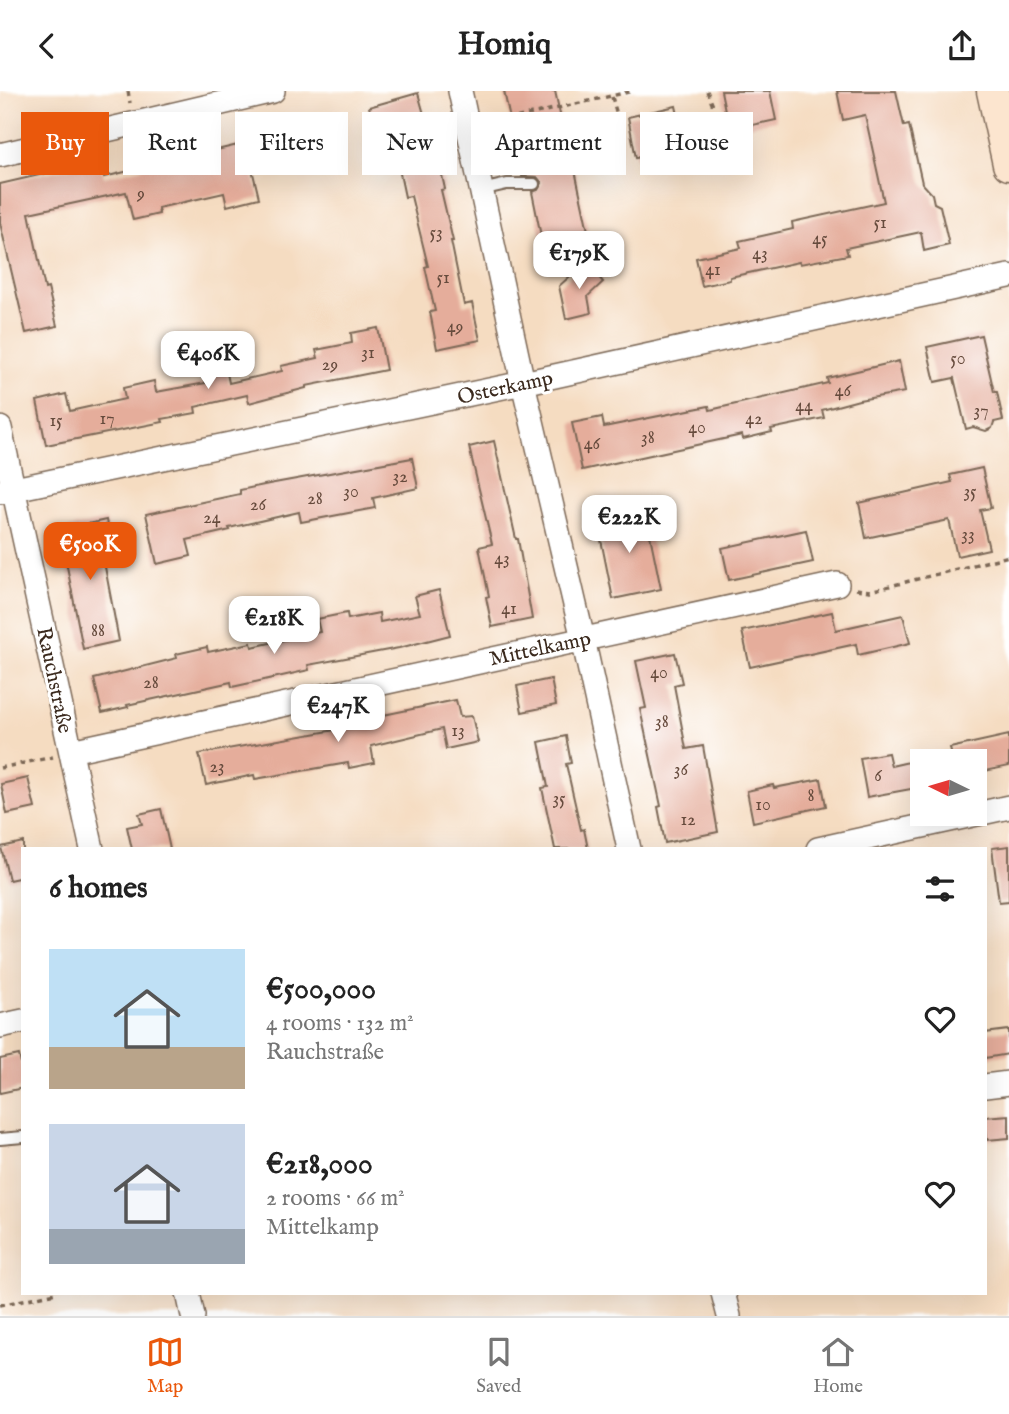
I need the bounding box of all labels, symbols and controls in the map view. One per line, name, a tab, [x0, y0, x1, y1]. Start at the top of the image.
text: Homiq	[458, 25, 551, 66]
icon: back	[28, 27, 66, 65]
icon: share	[943, 27, 981, 65]
chip: Buy	[21, 112, 109, 175]
chip: Rent	[123, 112, 221, 175]
chip: Filters	[235, 112, 348, 175]
chip: New	[362, 112, 457, 175]
chip: Apartment	[471, 112, 626, 175]
chip: House	[640, 112, 753, 175]
house number: 9	[136, 183, 145, 206]
house number: 51	[873, 212, 887, 235]
house number: 53	[429, 222, 443, 245]
house number: 45	[812, 228, 828, 251]
pin: €179K	[530, 231, 628, 291]
text: €179K	[549, 239, 609, 268]
house number: 43	[752, 243, 768, 266]
house number: 41	[705, 259, 721, 282]
house number: 51	[436, 267, 450, 290]
house number: 49	[447, 316, 463, 339]
pin: €406K	[159, 331, 257, 391]
text: €406K	[177, 339, 239, 368]
house number: 31	[361, 342, 375, 365]
house number: 50	[950, 348, 966, 371]
house number: 29	[322, 354, 338, 377]
street label: Osterkamp	[455, 365, 556, 412]
house number: 46	[835, 380, 852, 403]
house number: 44	[795, 395, 813, 418]
house number: 37	[973, 400, 989, 423]
house number: 17	[99, 408, 115, 431]
house number: 42	[745, 408, 763, 431]
house number: 15	[49, 410, 63, 433]
house number: 40	[688, 417, 706, 440]
house number: 38	[641, 427, 655, 450]
house number: 46	[584, 433, 601, 456]
house number: 32	[392, 466, 408, 489]
house number: 30	[343, 481, 359, 504]
house number: 35	[963, 481, 977, 504]
house number: 28	[307, 488, 323, 511]
house number: 26	[250, 494, 266, 517]
pin: €222K	[580, 496, 678, 555]
text: €222K	[598, 503, 660, 532]
house number: 24	[203, 507, 221, 530]
pin: €500K	[41, 523, 139, 582]
house number: 33	[961, 524, 975, 547]
text: €500K	[60, 530, 120, 559]
house number: 43	[494, 548, 510, 571]
pin: €218K	[225, 596, 323, 656]
house number: 41	[501, 598, 517, 621]
text: €218K	[245, 604, 303, 633]
house number: 88	[91, 620, 105, 643]
street label: Rauchstraße	[29, 625, 78, 736]
street label: Mittelkamp	[487, 626, 594, 673]
house number: 40	[650, 662, 668, 685]
house number: 28	[143, 672, 159, 695]
pin: €247K	[289, 685, 387, 744]
text: €247K	[307, 692, 369, 721]
house number: 38	[655, 711, 669, 734]
house number: 13	[451, 720, 465, 743]
north arrow	[910, 749, 987, 826]
map controls	[910, 749, 987, 826]
house number: 23	[209, 756, 225, 779]
house number: 36	[674, 759, 689, 782]
house number: 6	[874, 765, 882, 788]
house number: 8	[807, 785, 815, 808]
house number: 35	[552, 788, 566, 811]
house number: 10	[755, 794, 771, 817]
house number: 12	[680, 809, 696, 832]
text: 6 homes	[49, 870, 148, 908]
icon: filters	[921, 870, 959, 908]
text: €500,000	[266, 971, 376, 1009]
icon: home	[105, 977, 189, 1061]
icon: heart	[921, 1000, 959, 1038]
text: 4 rooms · 132 m²	[266, 1009, 414, 1038]
text: Rauchstraße	[266, 1038, 384, 1067]
text: €218,000	[266, 1146, 373, 1184]
icon: home	[105, 1152, 189, 1236]
icon: heart	[921, 1175, 959, 1213]
text: 2 rooms · 66 m²	[266, 1184, 405, 1213]
text: Mittelkamp	[266, 1213, 379, 1242]
tab: Map	[146, 1333, 184, 1399]
tab: Saved	[476, 1333, 521, 1399]
tab: Home	[813, 1333, 863, 1399]

